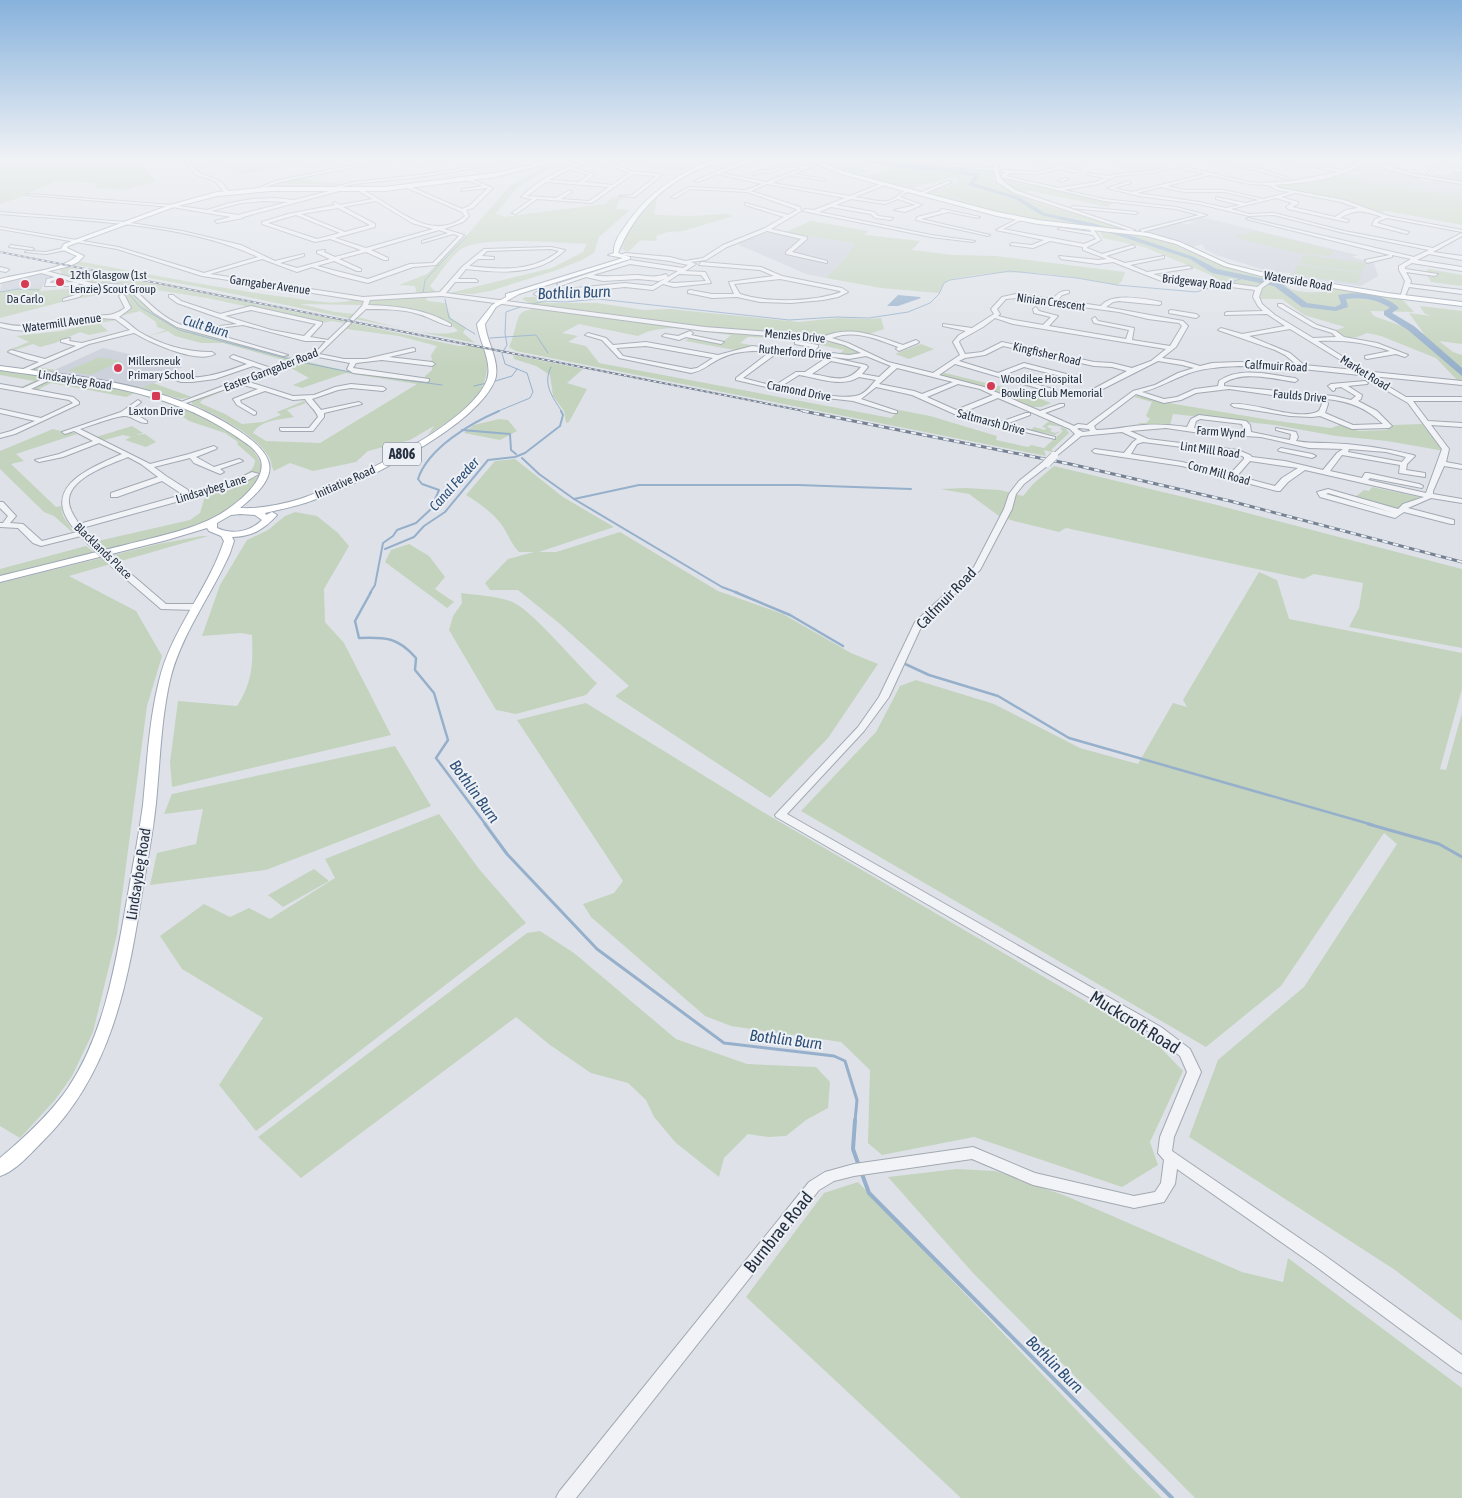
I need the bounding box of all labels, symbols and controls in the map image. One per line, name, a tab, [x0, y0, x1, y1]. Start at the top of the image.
place label: 12th Glasgow (1st Lenzie) Scout Group	[70, 268, 156, 296]
street label: Waterside Road	[1263, 268, 1333, 294]
street label: Bridgeway Road	[1161, 271, 1233, 293]
street label: Garngaber Avenue	[229, 272, 311, 298]
marker: 12th Glasgow (1st Lenzie) Scout Group	[54, 276, 66, 288]
marker: Da Carlo	[19, 278, 31, 290]
water label: Bothlin Burn	[537, 282, 611, 302]
street label: Ninian Crescent	[1016, 290, 1087, 314]
place label: Da Carlo	[6, 292, 44, 306]
street label: Watermill Avenue	[22, 311, 102, 335]
water label: Cult Burn	[181, 311, 231, 341]
street label: Menzies Drive	[764, 326, 826, 346]
street label: Kingfisher Road	[1012, 339, 1082, 369]
street label: Rutherford Drive	[758, 342, 832, 362]
street label: Easter Garngaber Road	[222, 346, 320, 394]
street label: Market Road	[1338, 352, 1392, 394]
place label: Millersneuk Primary School	[128, 354, 195, 382]
street label: Calfmuir Road	[1244, 357, 1308, 375]
marker: Millersneuk Primary School	[112, 362, 124, 374]
street label: Lindsaybeg Road	[37, 367, 113, 393]
place label: Woodilee Hospital Bowling Club Memorial	[1001, 372, 1103, 400]
street label: Cramond Drive	[766, 378, 832, 404]
marker: Woodilee Hospital Bowling Club Memorial	[985, 380, 997, 392]
street label: Faulds Drive	[1273, 387, 1327, 405]
marker: Laxton Drive	[150, 390, 162, 402]
place label: Laxton Drive	[129, 404, 183, 418]
street label: Saltmarsh Drive	[955, 406, 1027, 438]
street label: Farm Wynd	[1196, 423, 1246, 441]
street label: Lint Mill Road	[1179, 439, 1241, 461]
road number: A806	[383, 442, 421, 466]
water label: Canal Feeder	[426, 453, 483, 514]
street label: Corn Mill Road	[1186, 458, 1252, 488]
street label: Initiative Road	[313, 462, 377, 502]
street label: Lindsaybeg Lane	[174, 472, 248, 506]
street label: Blacklands Place	[71, 520, 135, 582]
street label: Calfmuir Road	[913, 564, 979, 632]
water label: Bothlin Burn	[446, 756, 504, 826]
street label: Lindsaybeg Road	[122, 827, 154, 921]
street label: Muckcroft Road	[1086, 986, 1184, 1058]
water label: Bothlin Burn	[749, 1026, 824, 1052]
street label: Burnbrae Road	[739, 1187, 817, 1277]
water label: Bothlin Burn	[1023, 1332, 1087, 1396]

